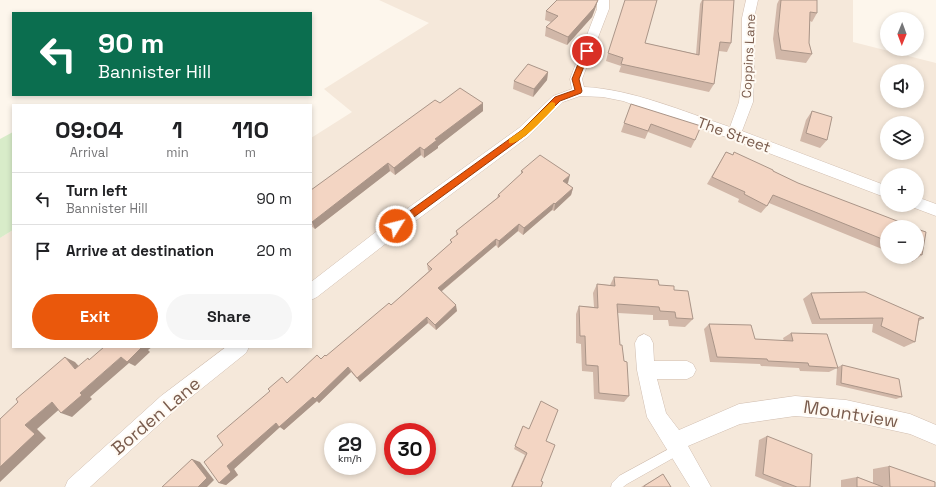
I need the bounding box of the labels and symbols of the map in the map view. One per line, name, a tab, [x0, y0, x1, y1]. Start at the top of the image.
north arrow	[880, 12, 924, 56]
street label: Coppins Lane	[738, 13, 759, 99]
pin	[570, 34, 604, 68]
street label: The Street	[695, 113, 773, 157]
position arrow	[375, 205, 417, 247]
street label: Borden Lane	[106, 372, 205, 460]
street label: Mountview	[802, 395, 900, 432]
speed limit sign: 30	[384, 423, 436, 475]

